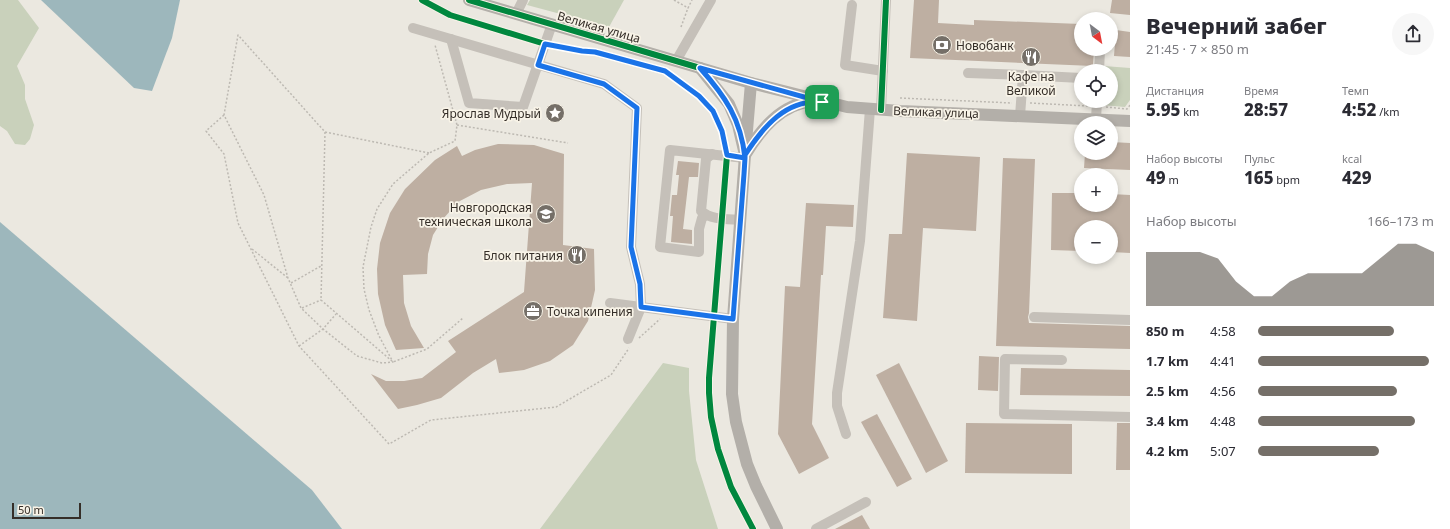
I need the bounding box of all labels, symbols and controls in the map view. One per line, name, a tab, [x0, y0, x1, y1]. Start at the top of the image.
street label: Великая улица	[555, 7, 643, 47]
text: Вечерний забег	[1146, 10, 1326, 40]
north arrow	[1074, 12, 1118, 56]
map controls	[1074, 12, 1118, 264]
button: share	[1392, 13, 1434, 55]
bank icon: Новобанк	[931, 34, 953, 56]
place label: Новобанк	[956, 37, 1014, 54]
text: 21:45 · 7 × 850 m	[1146, 40, 1249, 58]
restaurant icon: Кафе на Великой	[1020, 46, 1042, 68]
button: locate	[1074, 64, 1118, 108]
place label: Кафе на Великой	[1006, 68, 1056, 99]
text: Дистанция	[1146, 83, 1204, 98]
text: Время	[1244, 83, 1279, 98]
text: Темп	[1342, 83, 1369, 98]
pin	[805, 85, 839, 119]
icon: arrive	[811, 91, 833, 113]
text: 5.95	[1146, 98, 1180, 121]
text: 28:57	[1244, 98, 1288, 121]
text: 4:52	[1342, 98, 1376, 121]
place icon: Ярослав Мудрый	[544, 102, 566, 124]
street label: Великая улица	[893, 102, 979, 122]
text: km	[1180, 104, 1199, 119]
text: /km	[1376, 104, 1399, 119]
place label: Ярослав Мудрый	[442, 105, 541, 122]
button: layers	[1074, 116, 1118, 160]
text: Набор высоты	[1146, 151, 1223, 166]
text: Пульс	[1244, 151, 1275, 166]
text: kcal	[1342, 151, 1362, 166]
text: 49	[1146, 166, 1166, 189]
text: 165	[1244, 166, 1273, 189]
text: 429	[1342, 166, 1371, 189]
button: +	[1074, 168, 1118, 212]
text: m	[1166, 172, 1179, 187]
text: bpm	[1273, 172, 1300, 187]
place label: Новгородская техническая школа	[419, 199, 532, 230]
school or university icon: Новгородская техническая школа	[535, 203, 557, 225]
text: Набор высоты	[1146, 212, 1237, 230]
text: 166–173 m	[1367, 212, 1434, 230]
button: −	[1074, 220, 1118, 264]
restaurant icon: Блок питания	[566, 244, 588, 266]
place label: Блок питания	[483, 247, 563, 264]
office icon: Точка кипения	[522, 300, 544, 322]
place label: Точка кипения	[547, 303, 633, 320]
text: 850 m	[1146, 322, 1184, 340]
text: 4:58	[1210, 322, 1236, 340]
text: 1.7 km	[1146, 352, 1189, 370]
text: 4:41	[1210, 352, 1236, 370]
text: 2.5 km	[1146, 382, 1189, 400]
text: 4:56	[1210, 382, 1236, 400]
text: 3.4 km	[1146, 412, 1189, 430]
text: 4:48	[1210, 412, 1236, 430]
text: 4.2 km	[1146, 442, 1189, 460]
text: 5:07	[1210, 442, 1236, 460]
scale bar	[12, 501, 81, 520]
text: 50 m	[18, 502, 44, 517]

